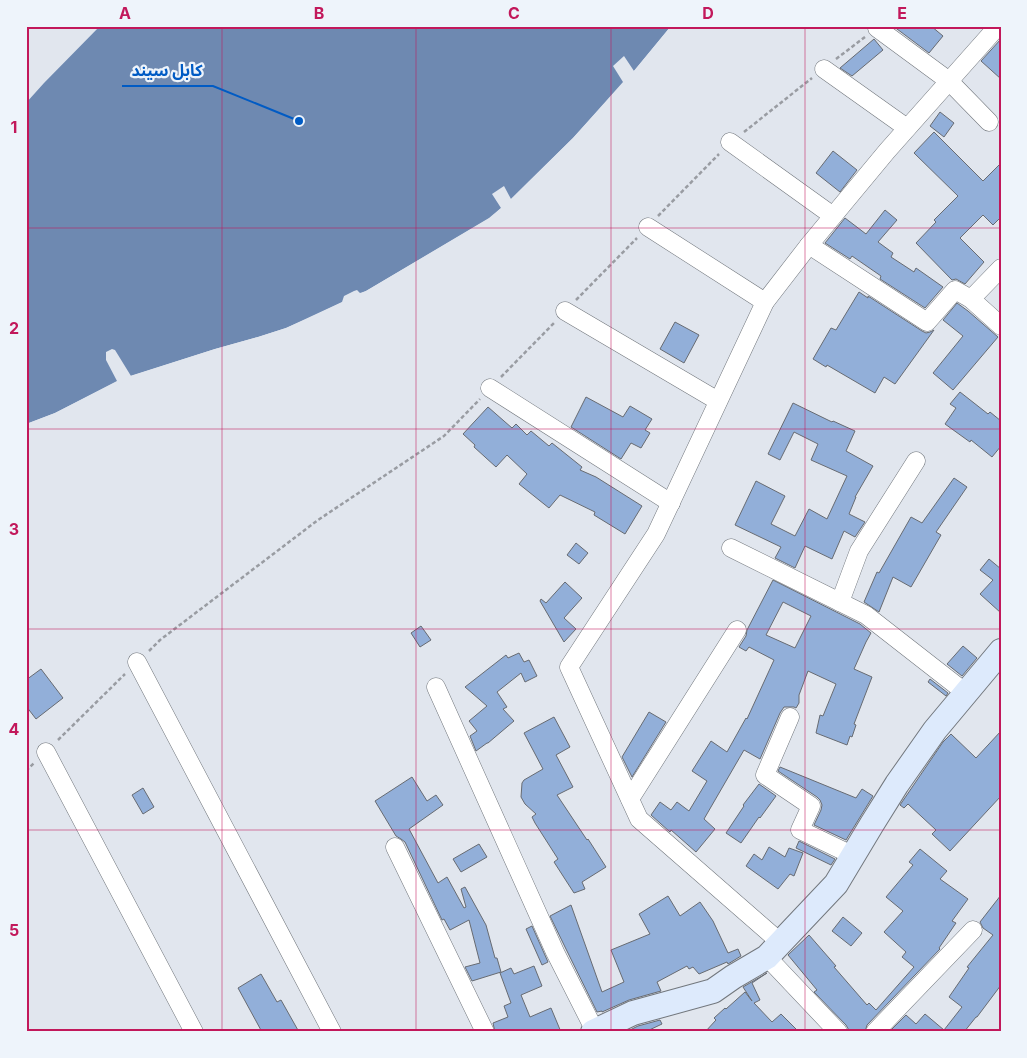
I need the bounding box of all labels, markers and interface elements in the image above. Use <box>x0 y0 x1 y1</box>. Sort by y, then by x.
text: A <box>119 3 131 23</box>
text: B <box>314 3 324 23</box>
text: C <box>508 3 520 23</box>
text: D <box>702 3 714 23</box>
text: E <box>897 3 907 23</box>
callout: کابل سيند <box>122 55 213 86</box>
text: کابل سيند <box>132 60 203 80</box>
text: 1 <box>11 117 17 137</box>
text: 2 <box>9 318 19 338</box>
text: 3 <box>9 519 19 539</box>
text: 4 <box>9 719 20 739</box>
text: 5 <box>9 920 19 940</box>

